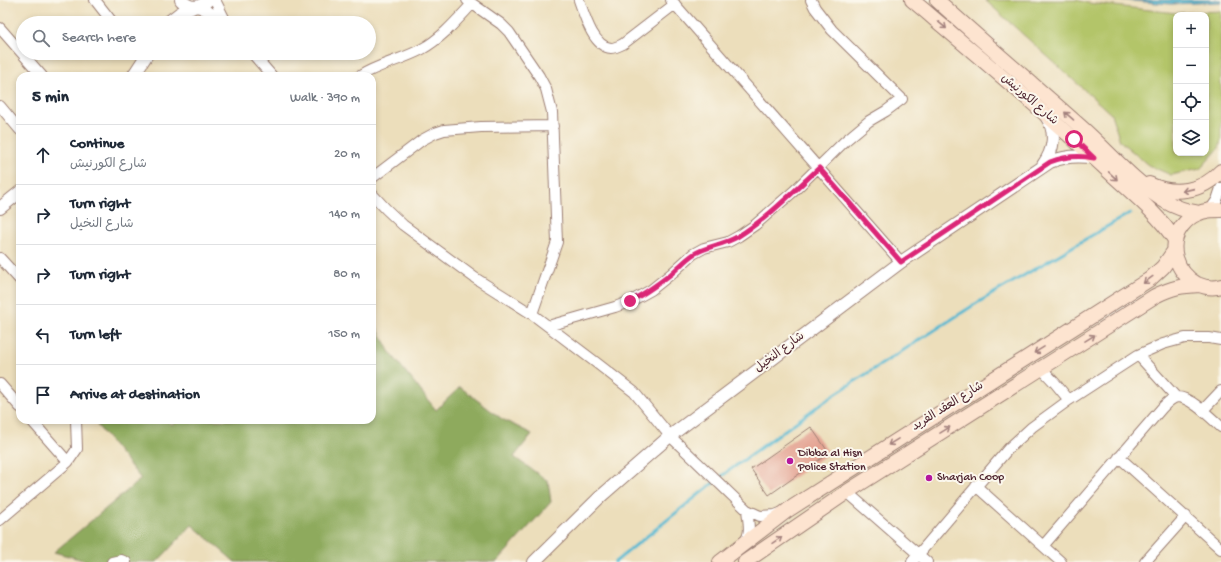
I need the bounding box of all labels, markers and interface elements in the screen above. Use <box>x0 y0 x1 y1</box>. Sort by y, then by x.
map controls <box>1173 12 1209 156</box>
button: + <box>1173 12 1209 48</box>
search box <box>16 16 376 60</box>
one-way arrow <box>937 21 947 30</box>
icon: search <box>30 27 52 49</box>
text: Search here <box>62 29 136 47</box>
button: − <box>1173 48 1209 84</box>
street label: شارع الكورنيش <box>998 71 1061 129</box>
button: locate <box>1173 84 1209 120</box>
text: 5 min <box>32 88 69 108</box>
text: Walk · 390 m <box>290 91 360 106</box>
one-way arrow <box>1064 112 1074 121</box>
button: layers <box>1173 120 1209 156</box>
route start <box>1065 130 1083 148</box>
text: Continue <box>70 135 124 153</box>
icon: ahead <box>32 144 54 166</box>
text: 20 m <box>334 147 360 162</box>
text: شارع الكورنيش <box>70 157 147 172</box>
one-way arrow <box>1108 171 1118 181</box>
one-way arrow <box>1182 186 1195 194</box>
text: Turn right <box>70 195 130 213</box>
icon: right <box>32 204 54 226</box>
text: 140 m <box>329 207 360 222</box>
text: شارع النخيل <box>70 217 134 232</box>
icon: right <box>32 264 54 286</box>
text: Turn right <box>70 266 130 284</box>
text: 80 m <box>333 267 360 282</box>
one-way arrow <box>1143 276 1154 284</box>
route end <box>621 292 639 310</box>
icon: left <box>32 324 54 346</box>
text: Turn left <box>70 326 121 344</box>
text: 150 m <box>328 327 360 342</box>
street label: شارع النخيل <box>752 329 808 376</box>
one-way arrow <box>1084 333 1095 342</box>
one-way arrow <box>1034 346 1045 354</box>
street label: شارع العقد الفريد <box>909 379 987 435</box>
icon: arrive <box>32 384 54 406</box>
text: Arrive at destination <box>70 386 200 404</box>
one-way arrow <box>939 426 950 435</box>
one-way arrow <box>888 438 899 446</box>
place label: Dibba al Hisn Police Station <box>797 447 866 475</box>
marker: Dibba al Hisn Police Station <box>785 456 795 466</box>
place label: Sharjah Coop <box>937 471 1004 485</box>
marker: Sharjah Coop <box>924 473 934 483</box>
one-way arrow <box>772 536 783 544</box>

